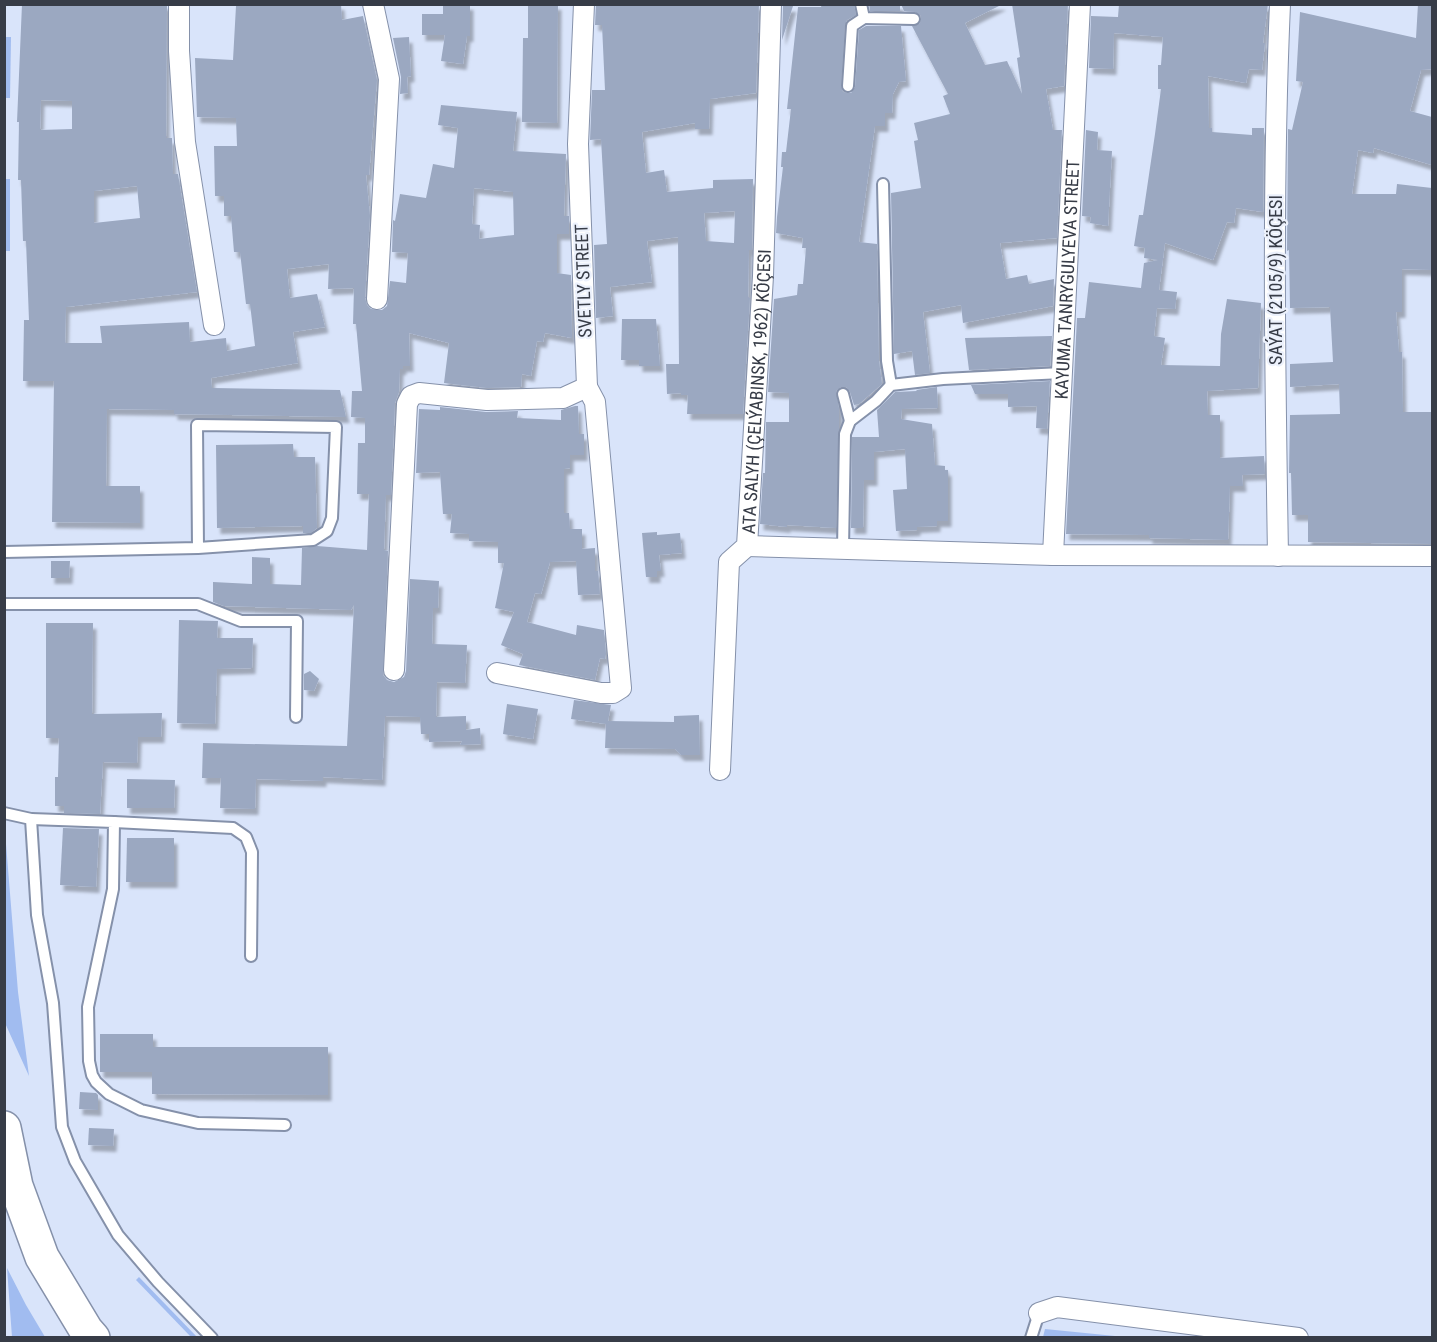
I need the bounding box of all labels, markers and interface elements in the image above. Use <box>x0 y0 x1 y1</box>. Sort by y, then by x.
street label: KAYUMA TANRYGULYEVA STREET <box>1050 159 1083 400</box>
street label: SAÝAT (2105/9) KÖÇESI <box>1265 195 1287 365</box>
street label: SVETLY STREET <box>571 224 595 338</box>
street label: ATA SALYH (ÇELÝABINSK, 1962) KÖÇESI <box>737 249 774 534</box>

